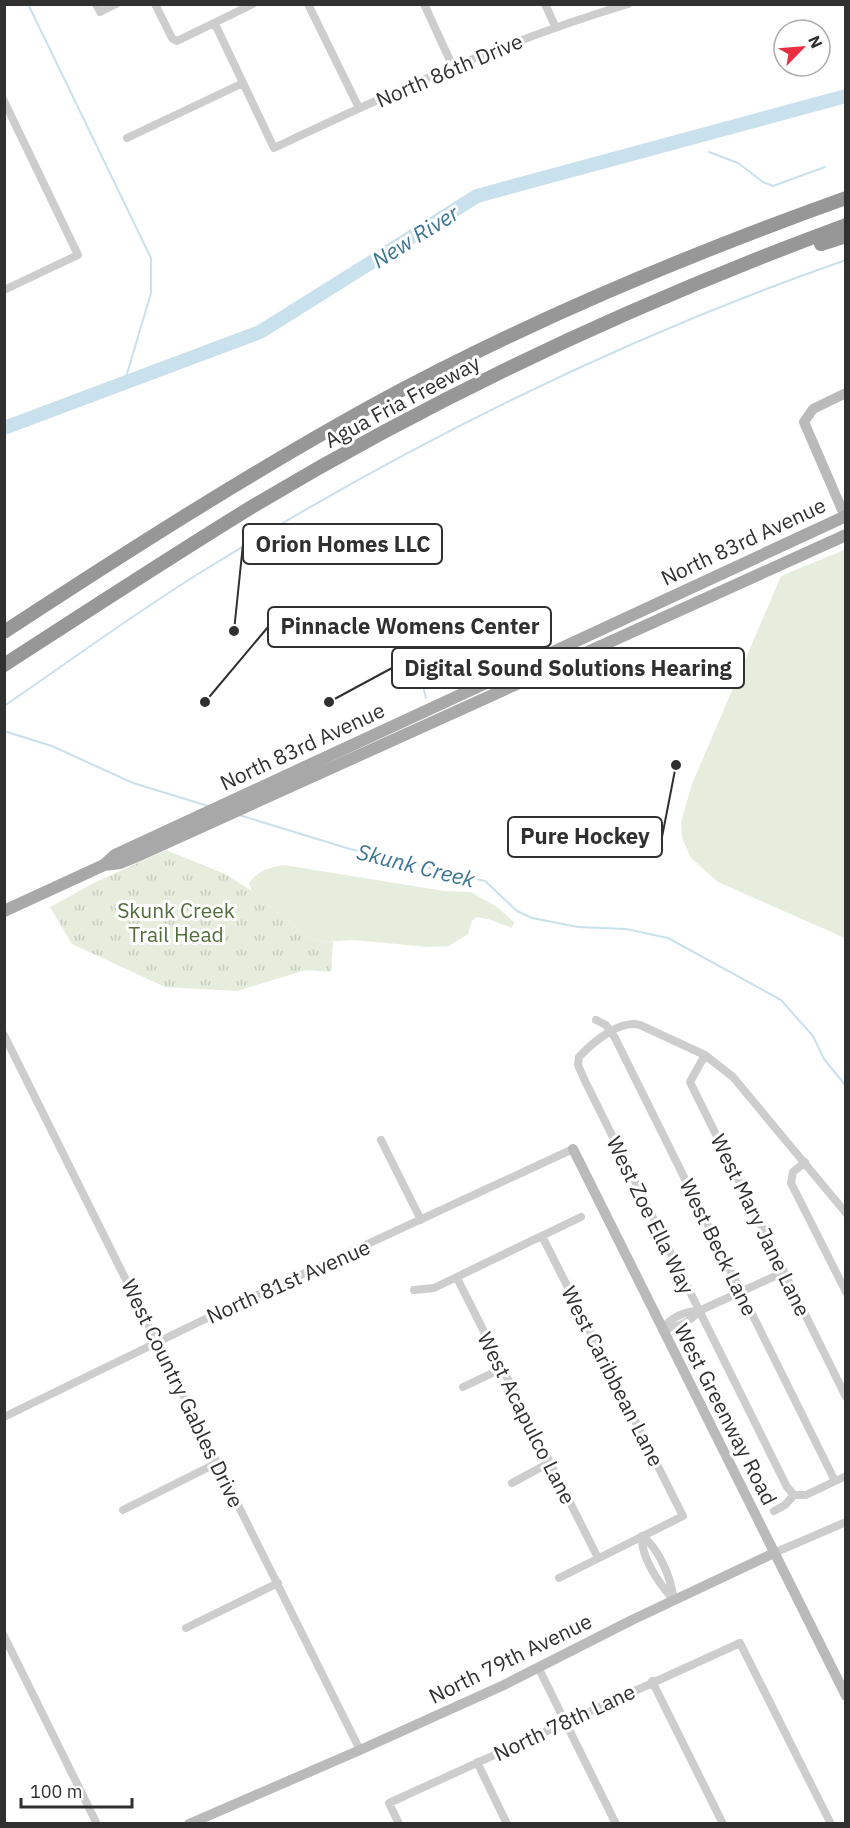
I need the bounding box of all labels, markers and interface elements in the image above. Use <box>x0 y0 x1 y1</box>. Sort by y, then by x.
north arrow <box>772 18 832 78</box>
street label: North 86th Drive <box>371 26 527 114</box>
text: N <box>804 32 827 51</box>
water label: New River <box>366 197 465 274</box>
street label: Agua Fria Freeway <box>319 348 485 454</box>
street label: North 83rd Avenue <box>656 491 830 591</box>
callout: Orion Homes LLC <box>243 524 442 564</box>
text: Orion Homes LLC <box>255 529 431 558</box>
callout: Pinnacle Womens Center <box>268 607 551 647</box>
text: Pinnacle Womens Center <box>280 611 540 640</box>
callout: Digital Sound Solutions Hearing <box>392 648 744 688</box>
text: Digital Sound Solutions Hearing <box>404 653 733 682</box>
street label: North 83rd Avenue <box>215 696 389 796</box>
callout: Pure Hockey <box>508 817 662 857</box>
text: Pure Hockey <box>520 821 650 850</box>
water label: Skunk Creek <box>354 836 479 894</box>
park label: Skunk Creek Trail Head <box>117 896 235 948</box>
street label: West Mary Jane Lane <box>705 1129 817 1321</box>
street label: West Zoe Ella Way <box>601 1131 702 1299</box>
street label: West Beck Lane <box>674 1174 764 1320</box>
street label: North 81st Avenue <box>202 1232 374 1330</box>
street label: West Country Gables Drive <box>115 1274 251 1512</box>
street label: West Caribbean Lane <box>555 1281 671 1471</box>
street label: West Greenway Road <box>668 1318 784 1510</box>
street label: West Acapulco Lane <box>471 1327 583 1509</box>
street label: North 79th Avenue <box>424 1606 596 1710</box>
street label: North 78th Lane <box>489 1677 639 1767</box>
scale bar <box>21 1771 132 1809</box>
text: 100 m <box>30 1780 82 1803</box>

